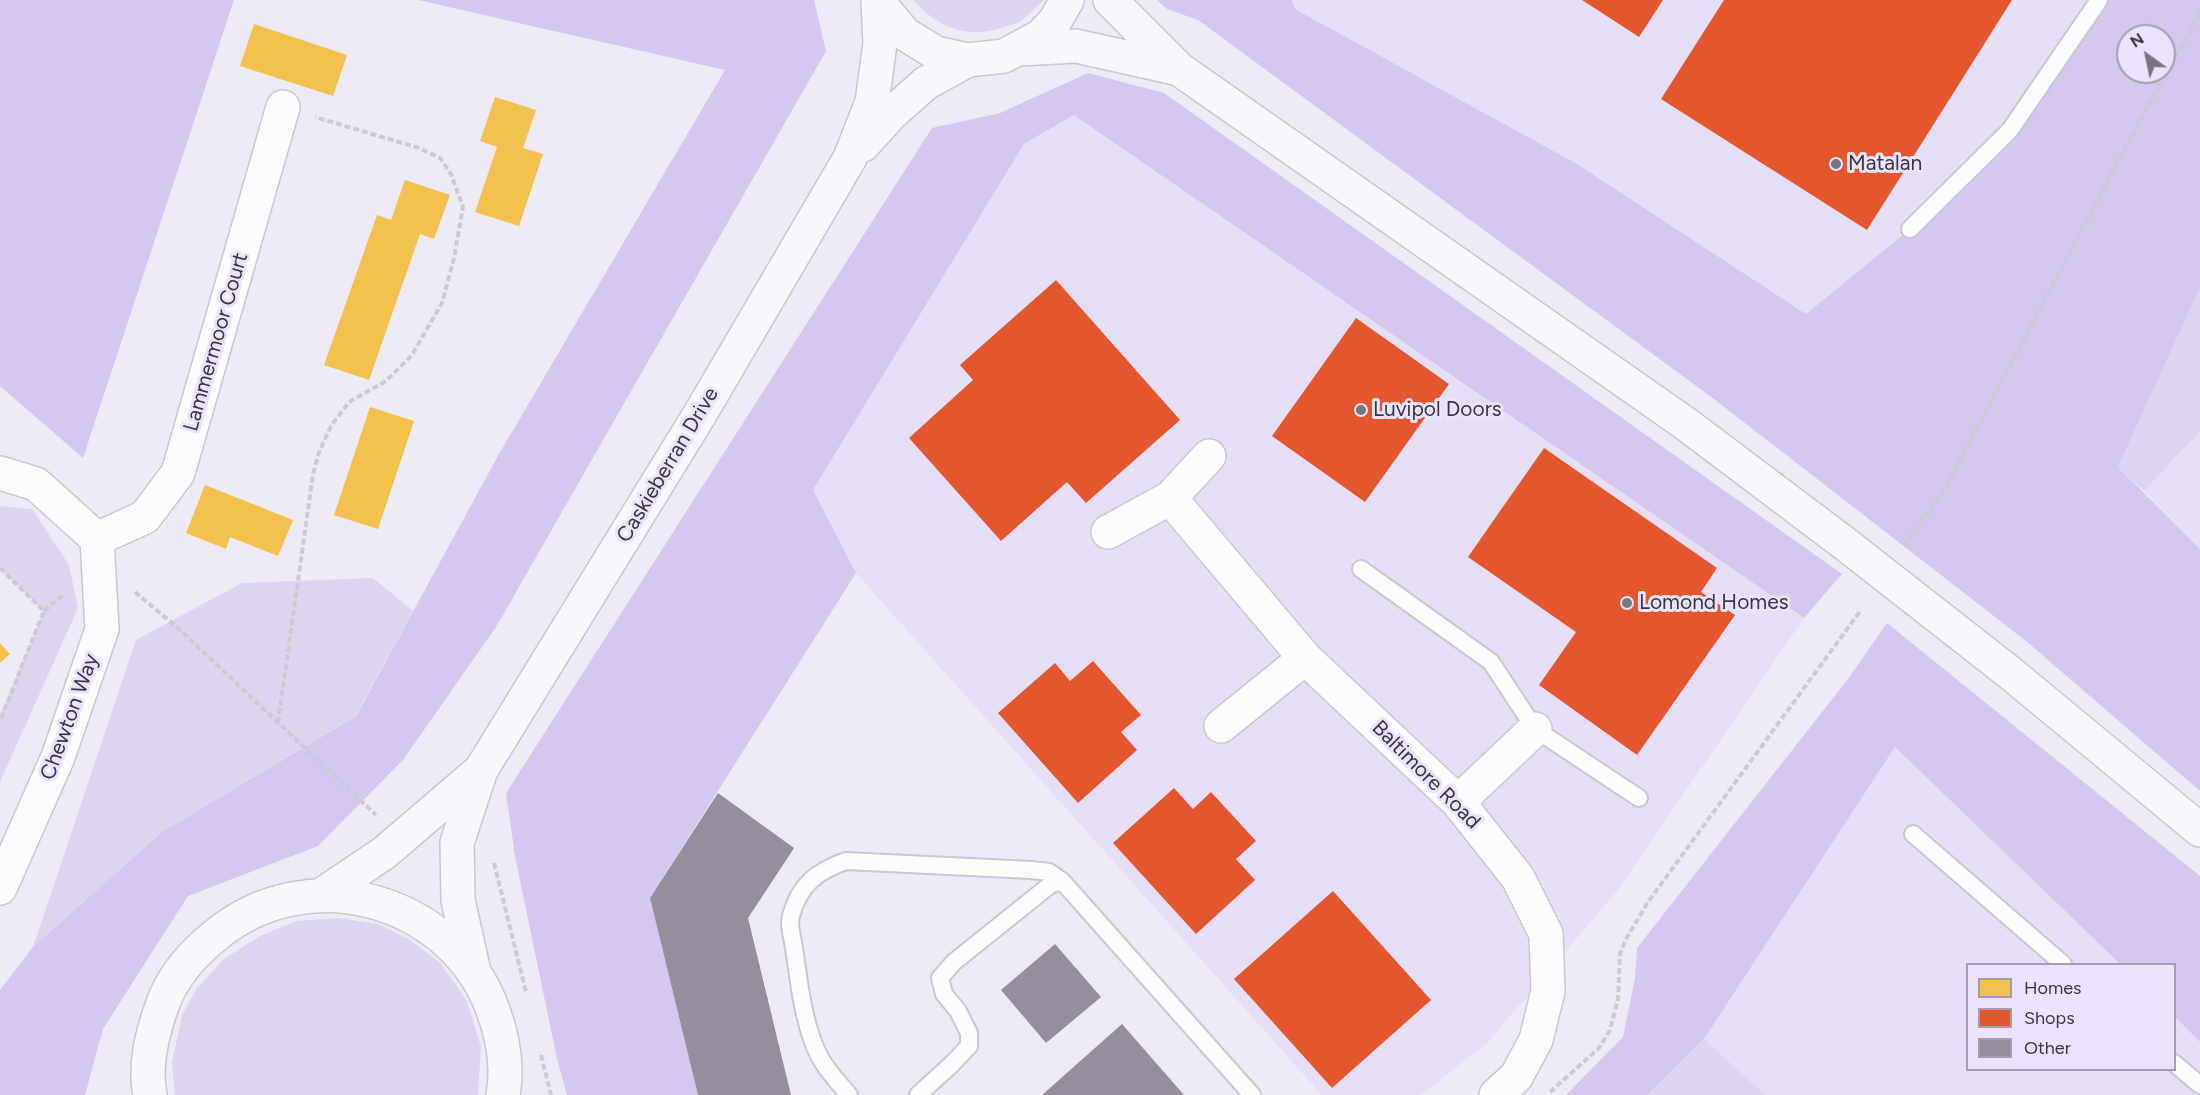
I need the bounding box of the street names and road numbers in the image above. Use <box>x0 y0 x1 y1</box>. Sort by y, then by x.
street label: Lammermoor Court <box>178 250 254 434</box>
street label: Caskieberran Drive <box>612 383 724 547</box>
street label: Chewton Way <box>36 650 104 784</box>
street label: Baltimore Road <box>1366 715 1486 835</box>

